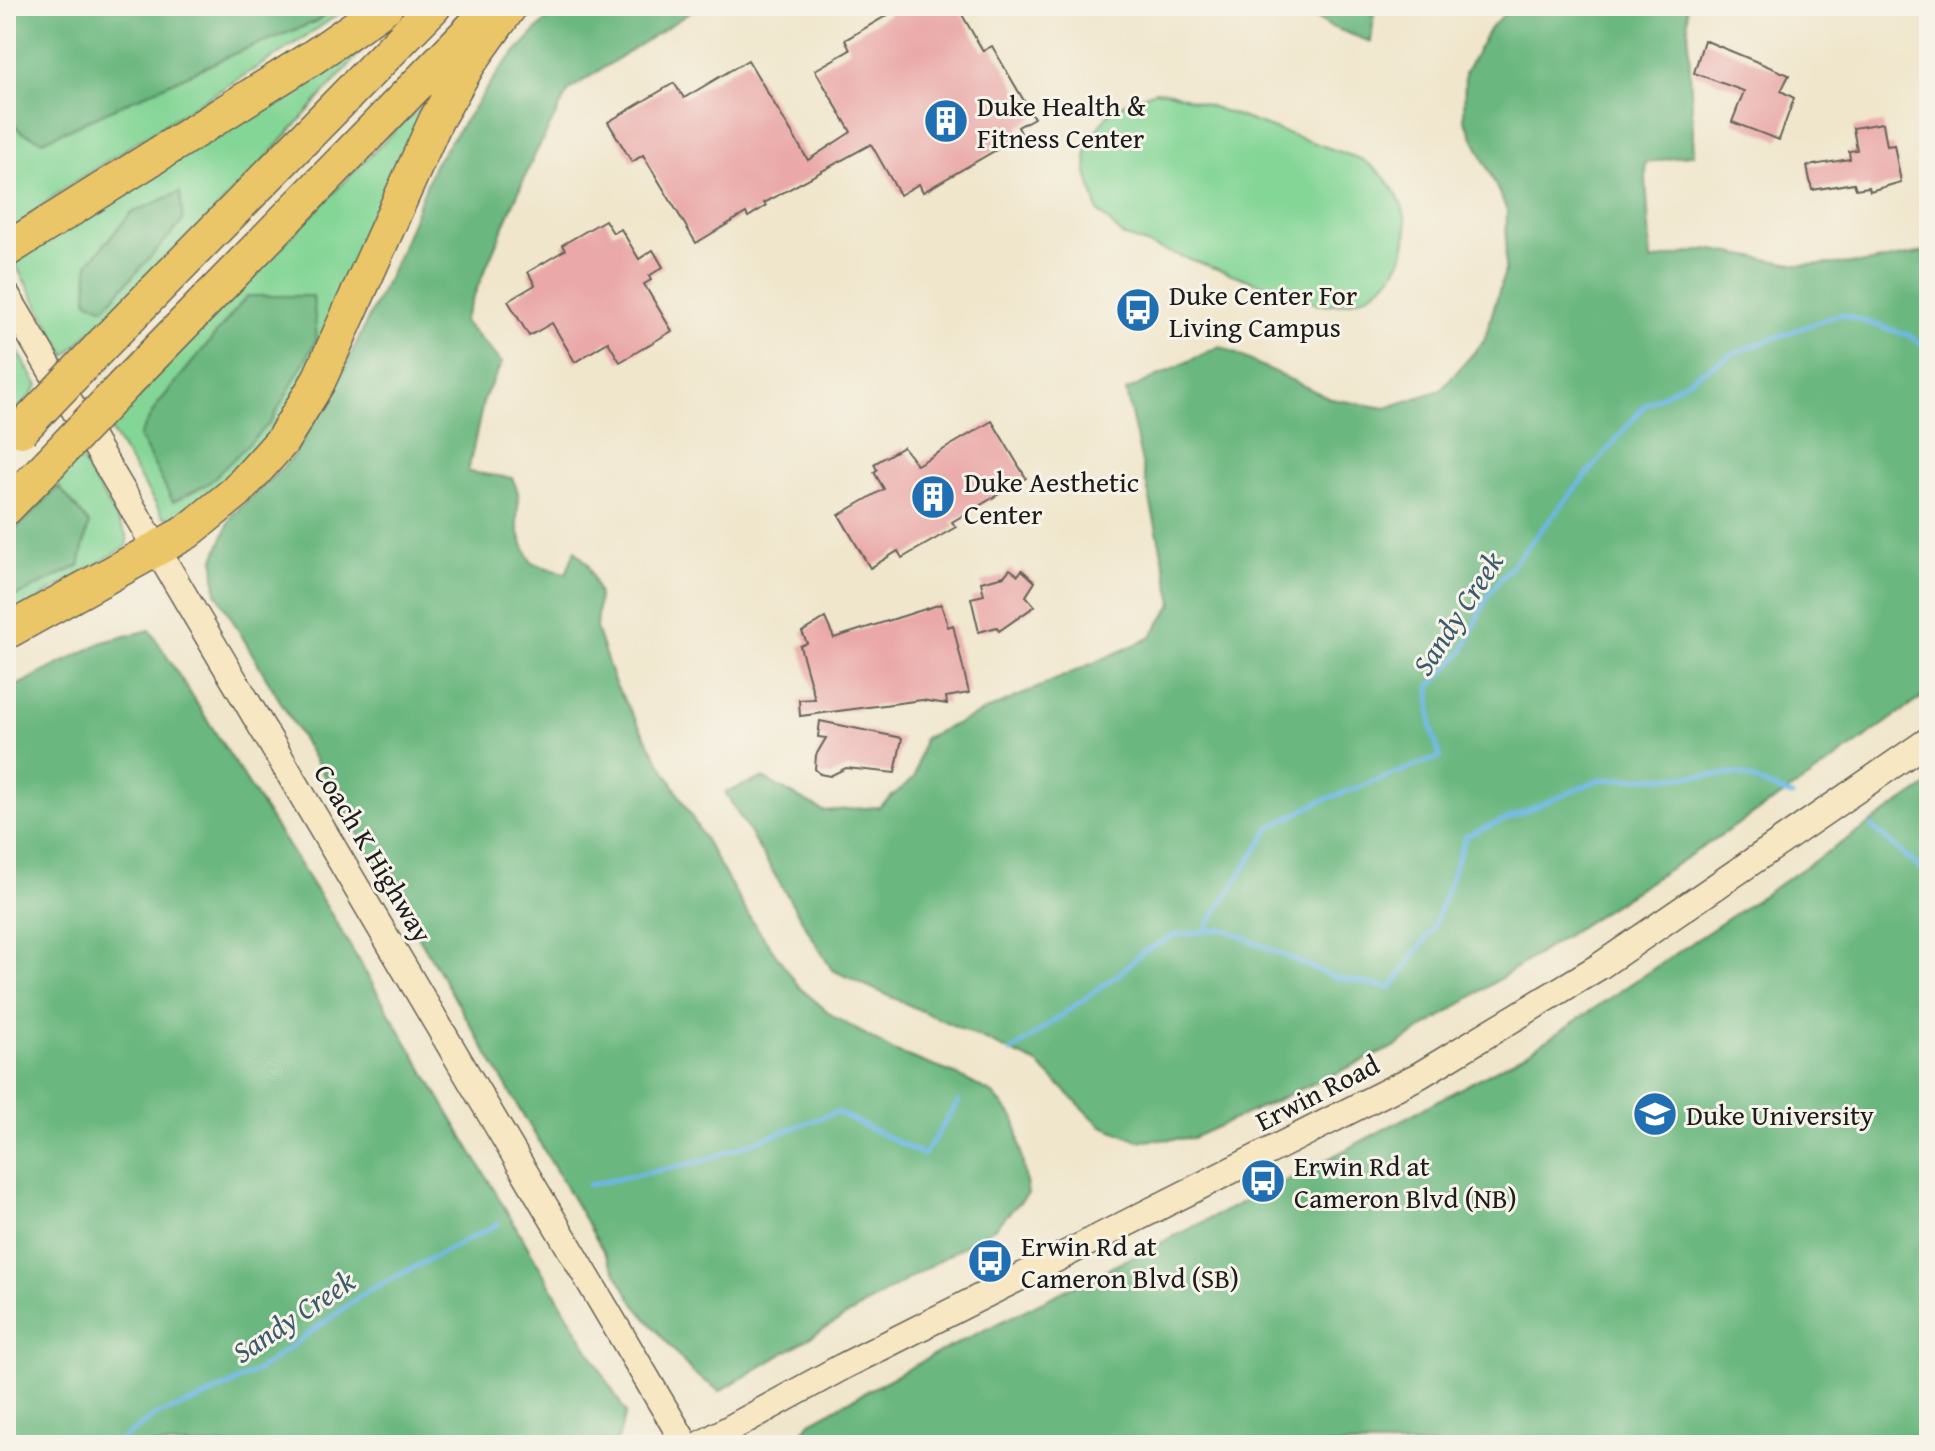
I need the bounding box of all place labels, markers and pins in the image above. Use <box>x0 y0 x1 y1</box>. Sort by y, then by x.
place label: Duke Health & Fitness Center <box>977 85 1146 158</box>
building icon: Duke Health & Fitness Center <box>922 97 970 145</box>
place label: Duke Center For Living Campus <box>1169 274 1358 347</box>
bus stop icon: Duke Center For Living Campus <box>1114 286 1162 334</box>
place label: Duke Aesthetic Center <box>964 461 1139 534</box>
building icon: Duke Aesthetic Center <box>909 473 957 521</box>
school or university icon: Duke University <box>1631 1090 1679 1138</box>
place label: Duke University <box>1686 1094 1874 1135</box>
place label: Erwin Rd at Cameron Blvd (NB) <box>1294 1145 1517 1218</box>
bus stop icon: Erwin Rd at Cameron Blvd (NB) <box>1239 1157 1287 1205</box>
place label: Erwin Rd at Cameron Blvd (SB) <box>1021 1225 1239 1298</box>
bus stop icon: Erwin Rd at Cameron Blvd (SB) <box>966 1237 1014 1285</box>

